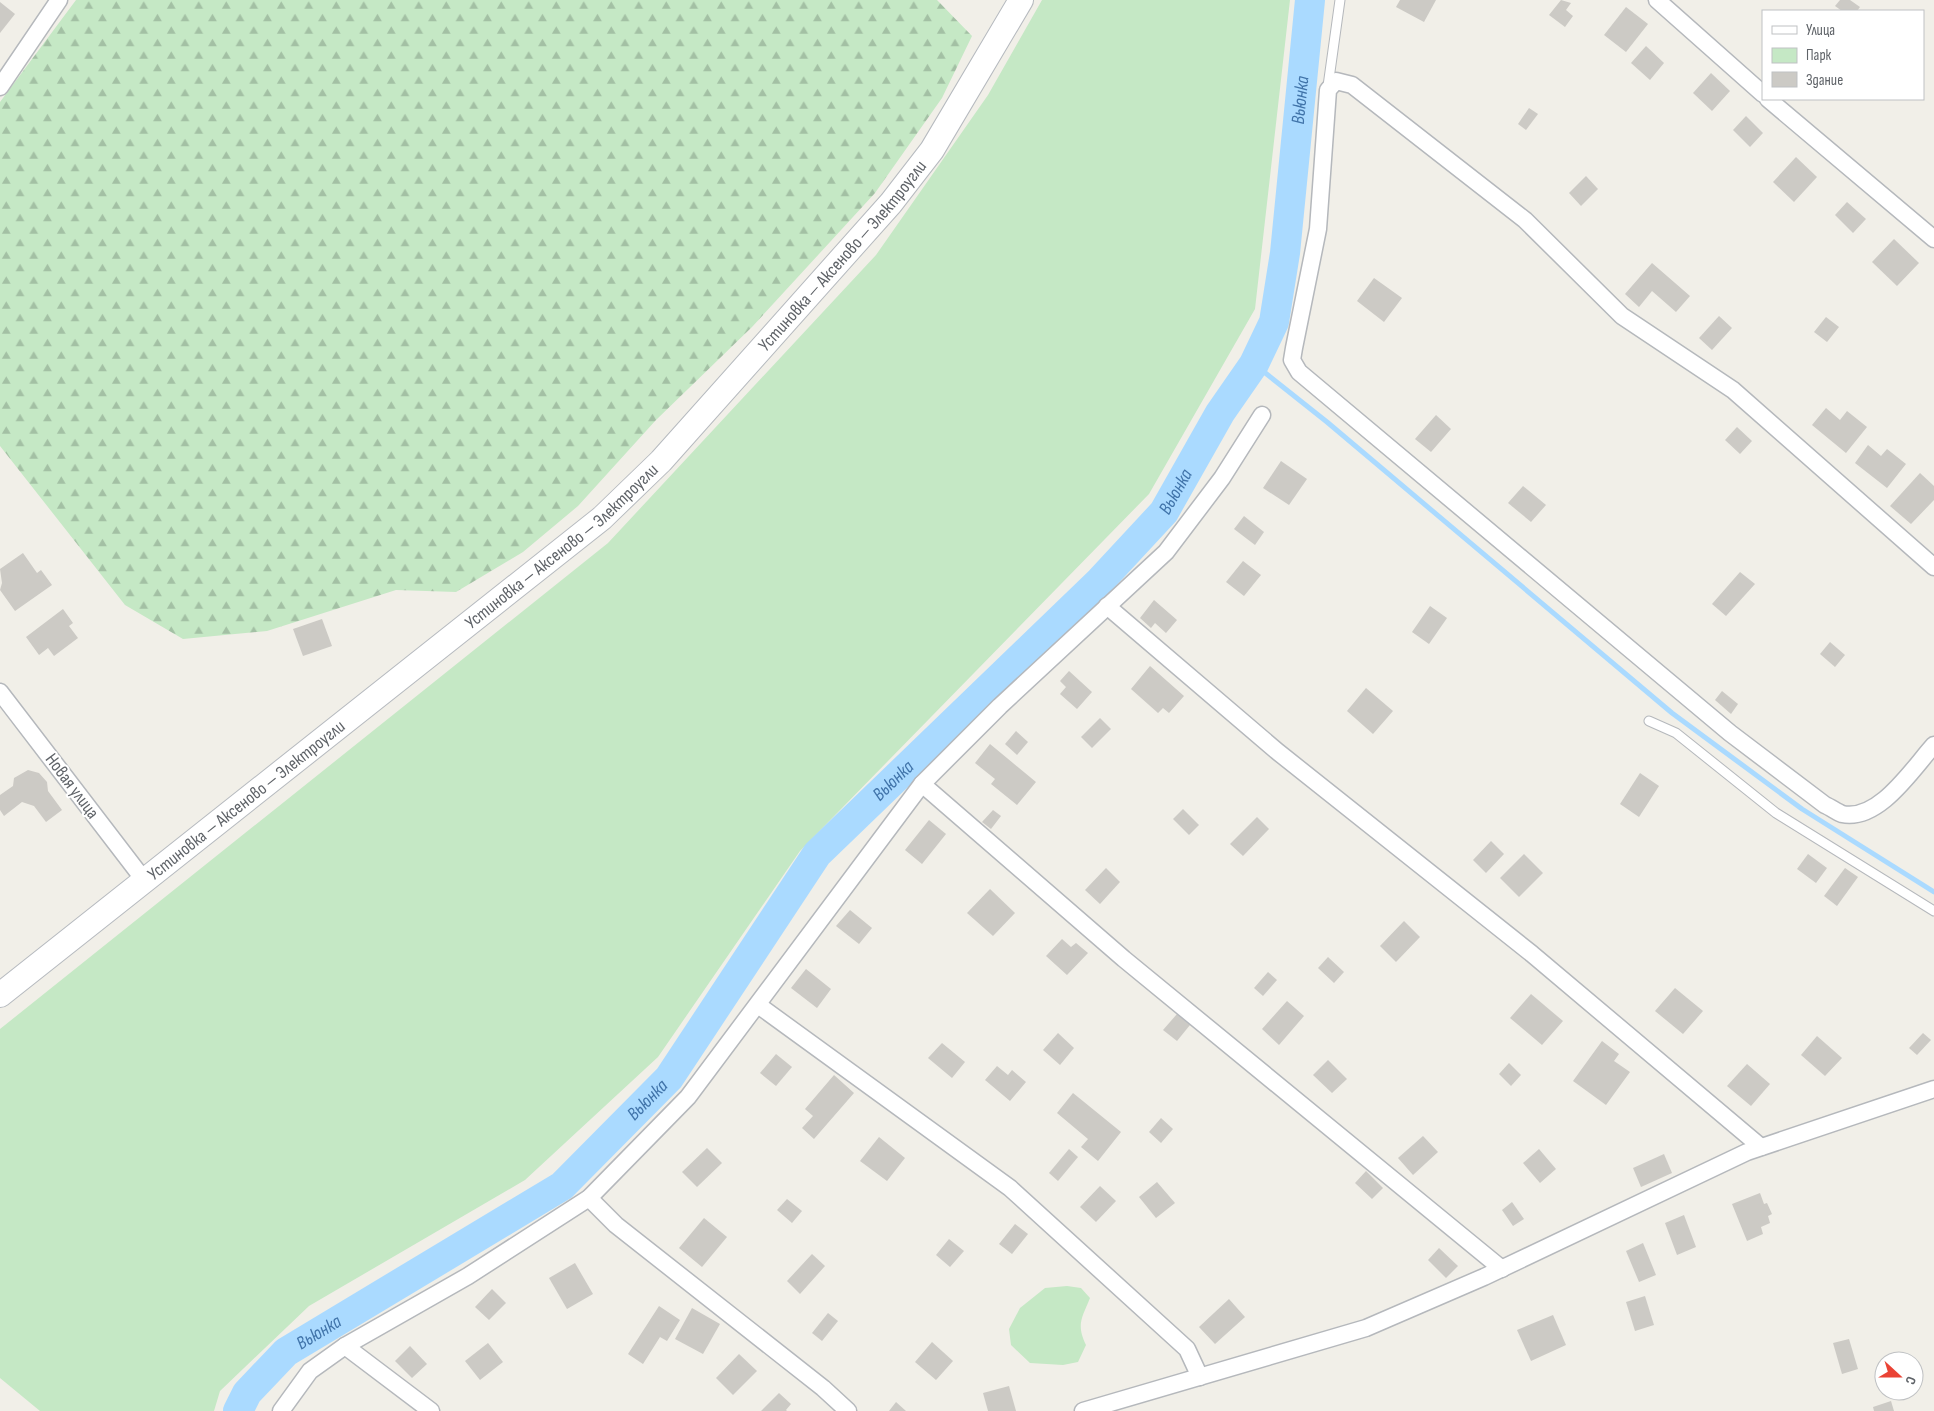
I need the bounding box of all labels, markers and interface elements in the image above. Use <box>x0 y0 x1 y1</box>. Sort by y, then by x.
legend <box>1762 10 1924 100</box>
text: Улица <box>1806 21 1835 40</box>
text: Парк <box>1806 46 1832 65</box>
text: Здание <box>1806 71 1843 90</box>
water label: Вьюнка <box>1286 75 1314 125</box>
street label: Устиновка — Аксеново — Электроугли <box>754 156 931 355</box>
street label: Устиновка — Аксеново — Электроугли <box>461 459 662 633</box>
water label: Вьюнка <box>1154 465 1198 518</box>
street label: Устиновка — Аксеново — Электроугли <box>143 715 349 885</box>
street label: Новая улица <box>41 749 103 823</box>
water label: Вьюнка <box>868 755 919 806</box>
water label: Вьюнка <box>622 1074 673 1125</box>
water label: Вьюнка <box>292 1310 346 1355</box>
north arrow <box>1874 1351 1924 1401</box>
text: С <box>1901 1374 1920 1387</box>

